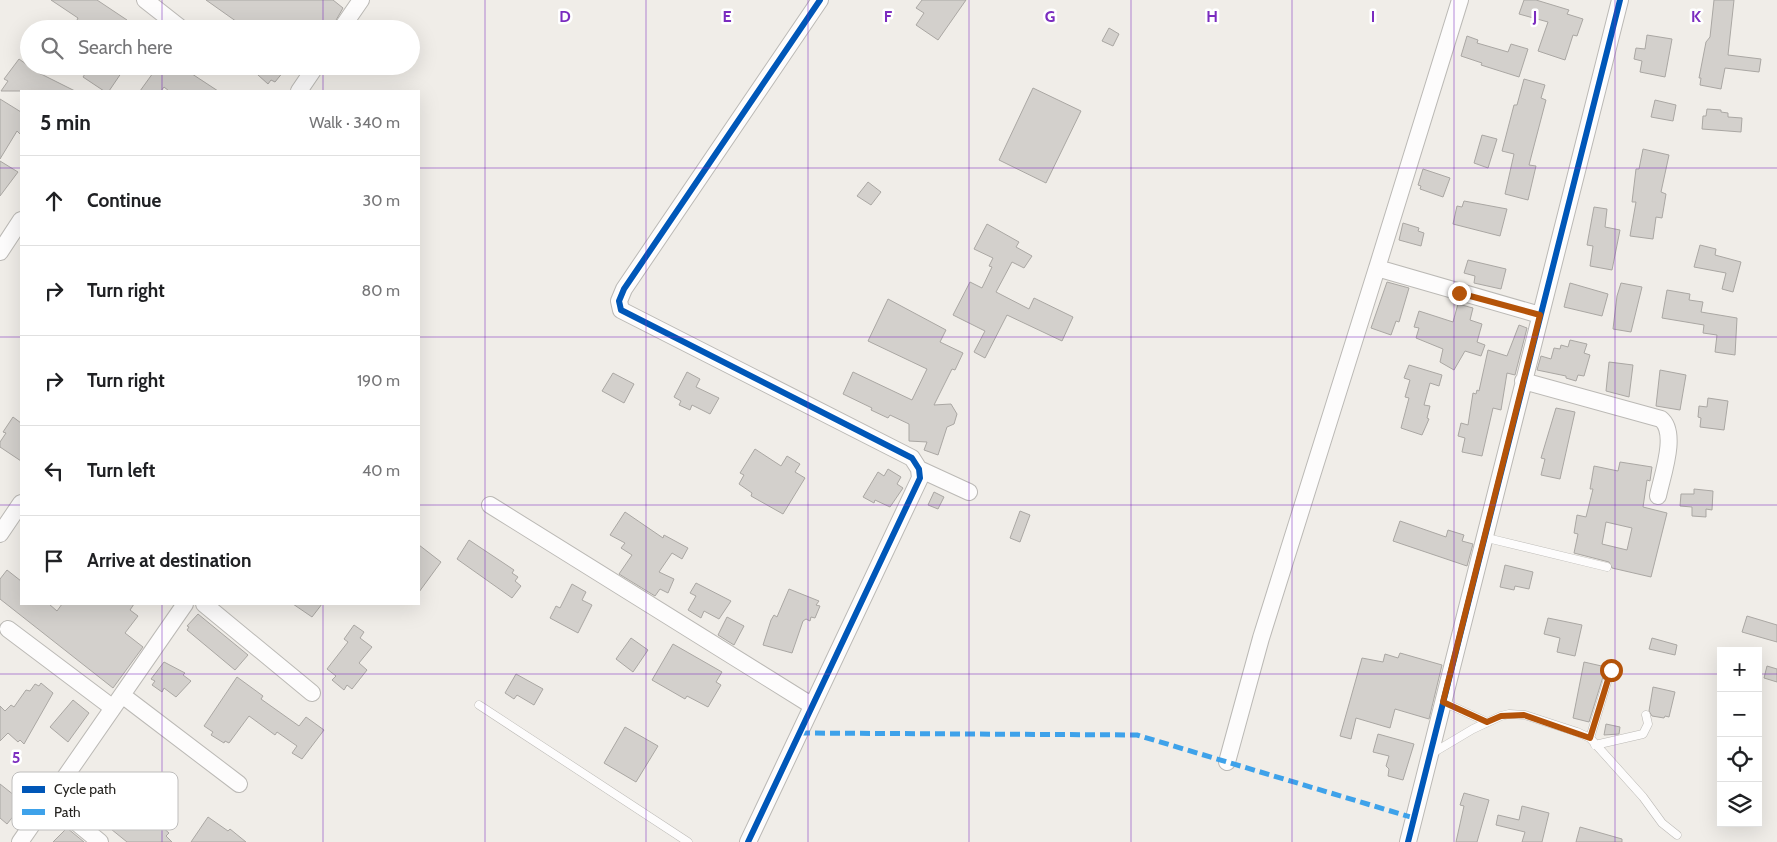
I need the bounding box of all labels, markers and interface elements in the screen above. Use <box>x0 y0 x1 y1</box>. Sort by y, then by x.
text: D <box>559 7 571 26</box>
text: E <box>722 7 732 26</box>
text: F <box>884 7 893 26</box>
text: G <box>1045 7 1055 26</box>
text: H <box>1206 7 1218 26</box>
text: I <box>1371 7 1375 26</box>
text: J <box>1532 7 1537 26</box>
text: K <box>1691 7 1701 26</box>
search box <box>20 20 420 75</box>
icon: search <box>38 34 66 62</box>
text: Search here <box>78 36 172 59</box>
text: 5 min <box>40 110 91 135</box>
text: Walk · 340 m <box>309 113 400 132</box>
icon: ahead <box>40 187 68 215</box>
text: Continue <box>87 189 161 212</box>
text: 30 m <box>363 191 400 210</box>
icon: right <box>40 277 68 305</box>
text: Turn right <box>87 279 165 302</box>
text: 80 m <box>362 281 400 300</box>
route end <box>1448 282 1471 305</box>
icon: right <box>40 367 68 395</box>
text: Turn right <box>87 369 165 392</box>
text: 190 m <box>357 371 400 390</box>
icon: left <box>40 457 68 485</box>
text: Turn left <box>87 459 155 482</box>
text: 40 m <box>362 461 400 480</box>
icon: arrive <box>40 547 68 575</box>
text: Arrive at destination <box>87 549 251 572</box>
map controls <box>1717 647 1762 827</box>
button: + <box>1717 647 1762 692</box>
route start <box>1600 659 1623 682</box>
button: − <box>1717 692 1762 737</box>
button: locate <box>1717 737 1762 782</box>
text: 5 <box>12 748 20 767</box>
legend <box>12 772 178 830</box>
text: Cycle path <box>54 780 116 798</box>
button: layers <box>1717 782 1762 827</box>
text: Path <box>54 803 81 821</box>

